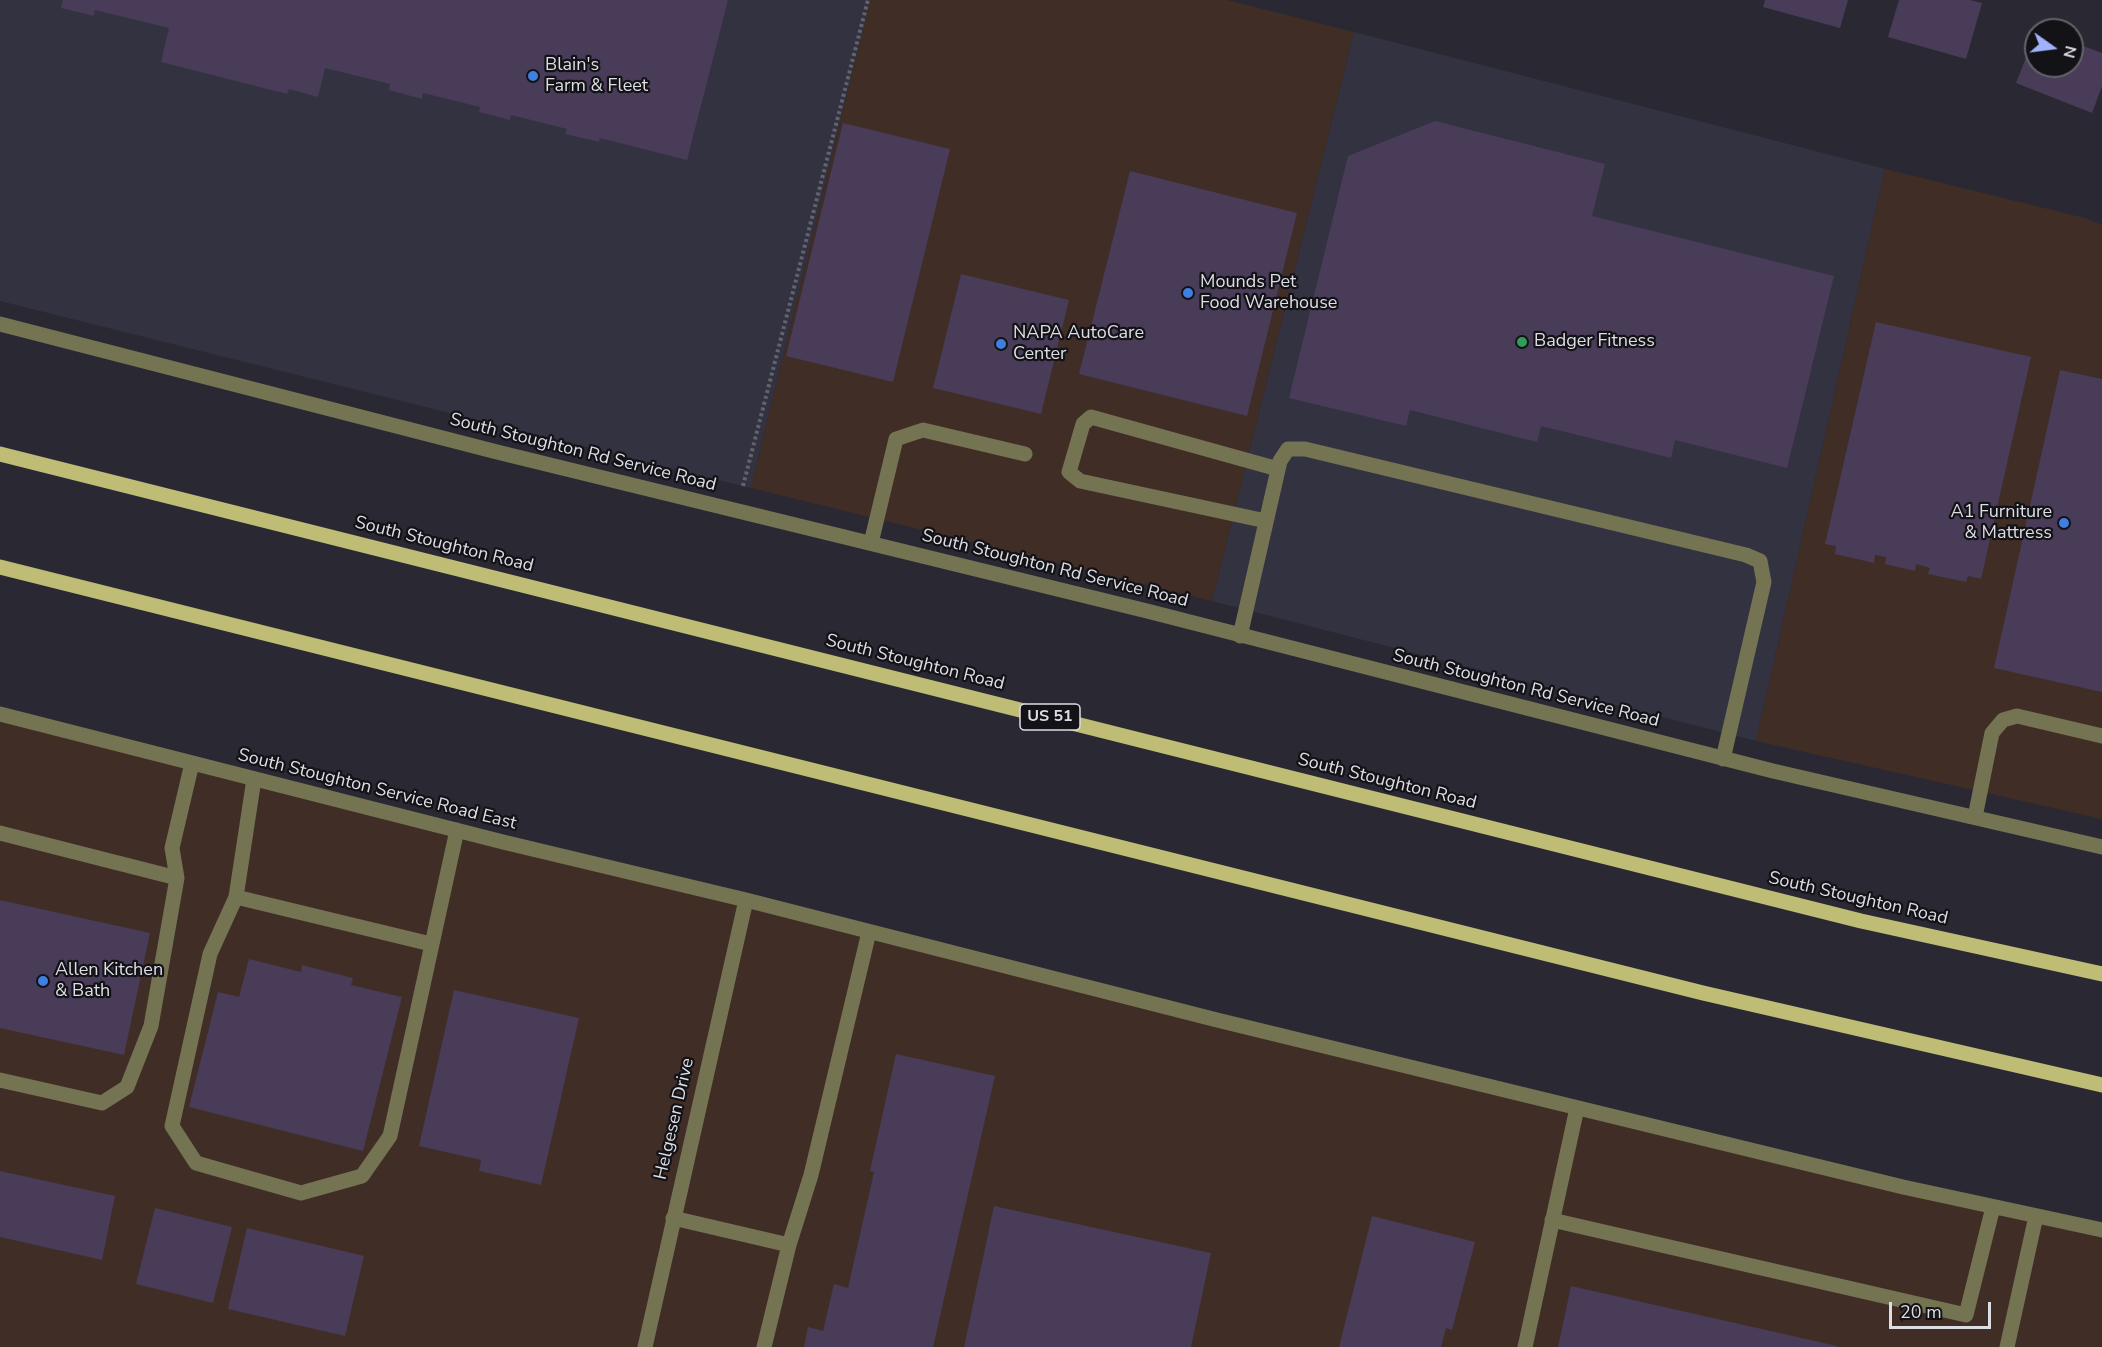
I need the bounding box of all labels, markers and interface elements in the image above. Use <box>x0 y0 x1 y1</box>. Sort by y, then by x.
north arrow <box>2024 18 2084 78</box>
text: N <box>2057 43 2082 60</box>
place label: Blain's Farm & Fleet <box>545 55 648 98</box>
marker: Blain's Farm & Fleet <box>526 69 540 83</box>
place label: Mounds Pet Food Warehouse <box>1200 272 1337 314</box>
marker: Mounds Pet Food Warehouse <box>1181 286 1195 300</box>
place label: NAPA AutoCare Center <box>1013 323 1144 366</box>
place label: Badger Fitness <box>1534 331 1655 353</box>
marker: Badger Fitness <box>1515 335 1529 349</box>
marker: NAPA AutoCare Center <box>994 337 1008 351</box>
street label: South Stoughton Rd Service Road <box>448 409 718 497</box>
place label: A1 Furniture & Mattress <box>1951 502 2052 544</box>
street label: South Stoughton Road <box>352 512 536 578</box>
marker: A1 Furniture & Mattress <box>2057 516 2071 530</box>
street label: South Stoughton Rd Service Road <box>920 525 1190 613</box>
street label: South Stoughton Road <box>823 630 1007 696</box>
street label: South Stoughton Rd Service Road <box>1391 645 1661 733</box>
road number: US 51 <box>1020 704 1080 730</box>
street label: South Stoughton Service Road East <box>236 745 518 835</box>
street label: South Stoughton Road <box>1295 749 1479 815</box>
street label: South Stoughton Road <box>1766 868 1950 930</box>
place label: Allen Kitchen & Bath <box>55 960 163 1002</box>
marker: Allen Kitchen & Bath <box>36 974 50 988</box>
street label: Helgesen Drive <box>650 1056 700 1182</box>
scale bar <box>1892 1290 1994 1328</box>
text: 20 m <box>1900 1300 1942 1324</box>

